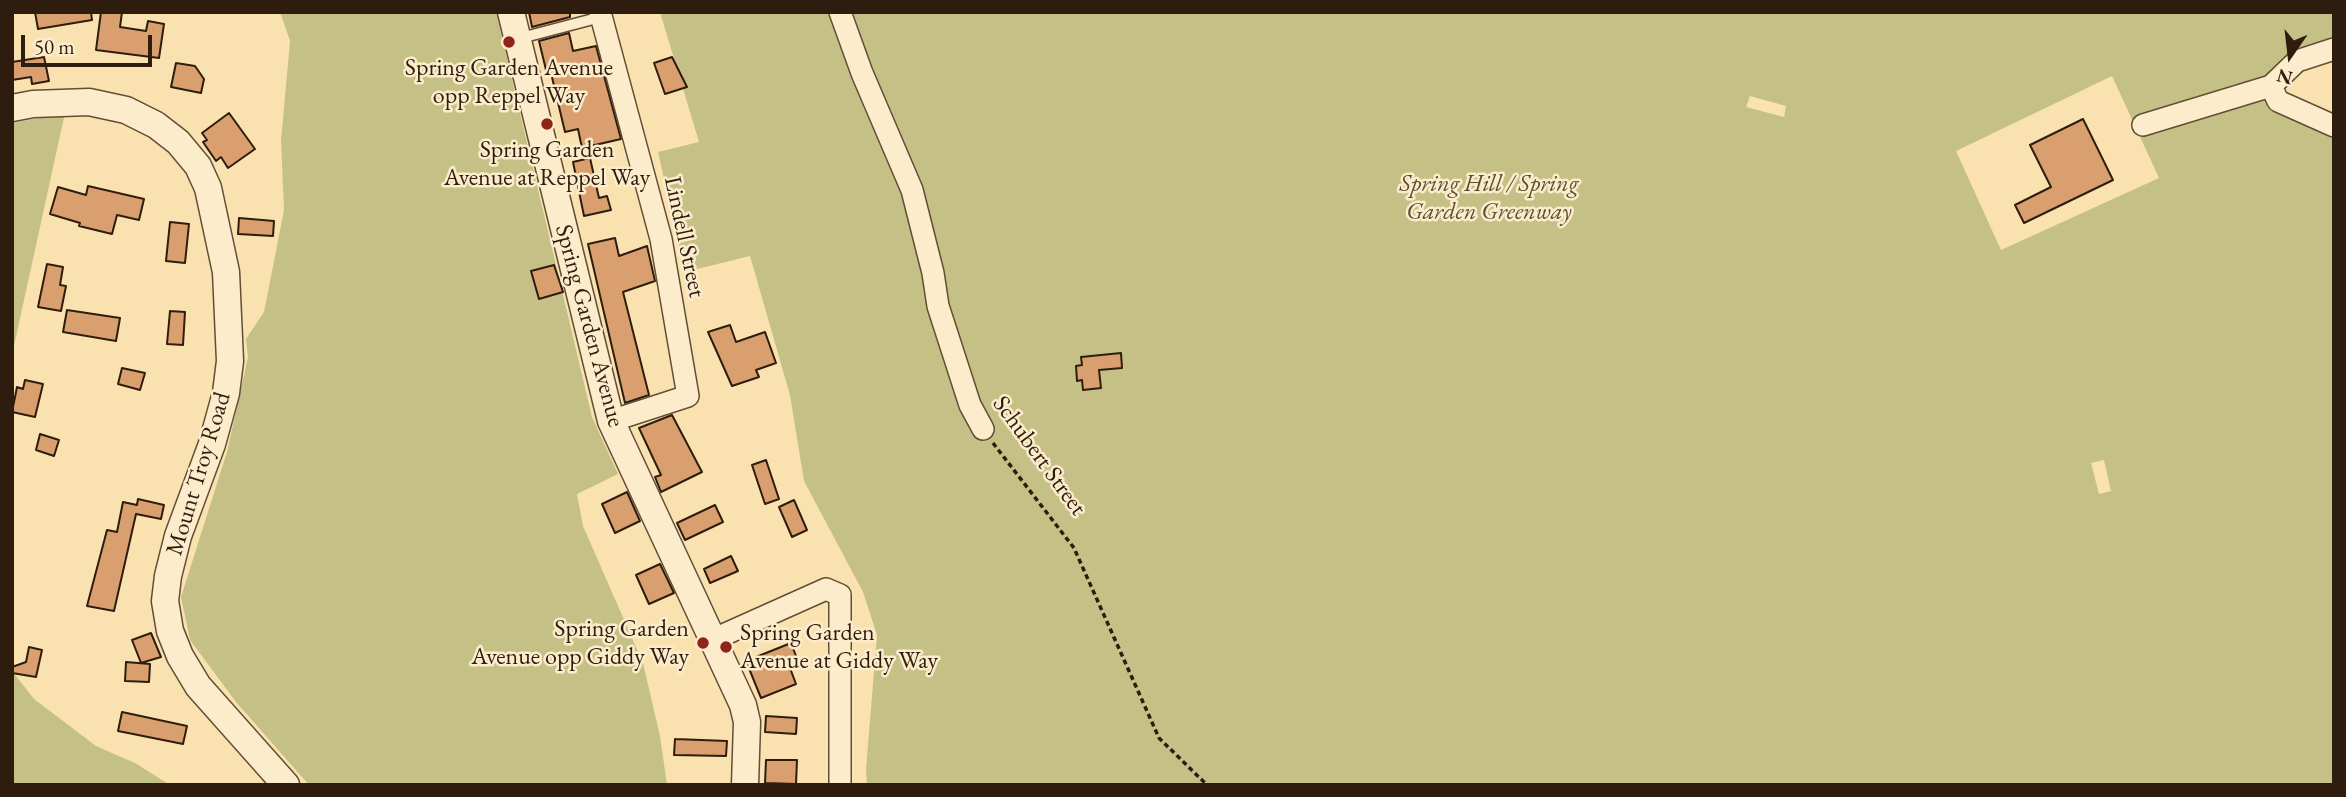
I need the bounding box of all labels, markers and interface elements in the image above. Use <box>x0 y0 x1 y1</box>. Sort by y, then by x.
scale bar <box>24 21 156 65</box>
north arrow <box>2255 21 2325 91</box>
text: 50 m <box>34 33 75 60</box>
marker: Spring Garden Avenue opp Reppel Way <box>501 34 517 50</box>
place label: Spring Garden Avenue opp Reppel Way <box>405 54 613 110</box>
text: N <box>2274 63 2295 91</box>
marker: Spring Garden Avenue at Reppel Way <box>539 116 555 132</box>
place label: Spring Garden Avenue at Reppel Way <box>444 136 650 192</box>
park label: Spring Hill / Spring Garden Greenway <box>1399 170 1579 226</box>
street label: Lindell Street <box>657 174 711 300</box>
street label: Spring Garden Avenue <box>548 222 630 430</box>
street label: Mount Troy Road <box>160 389 238 559</box>
street label: Schubert Street <box>986 391 1092 521</box>
place label: Spring Garden Avenue opp Giddy Way <box>471 615 689 671</box>
place label: Spring Garden Avenue at Giddy Way <box>740 619 938 675</box>
marker: Spring Garden Avenue opp Giddy Way <box>695 635 711 651</box>
marker: Spring Garden Avenue at Giddy Way <box>718 639 734 655</box>

